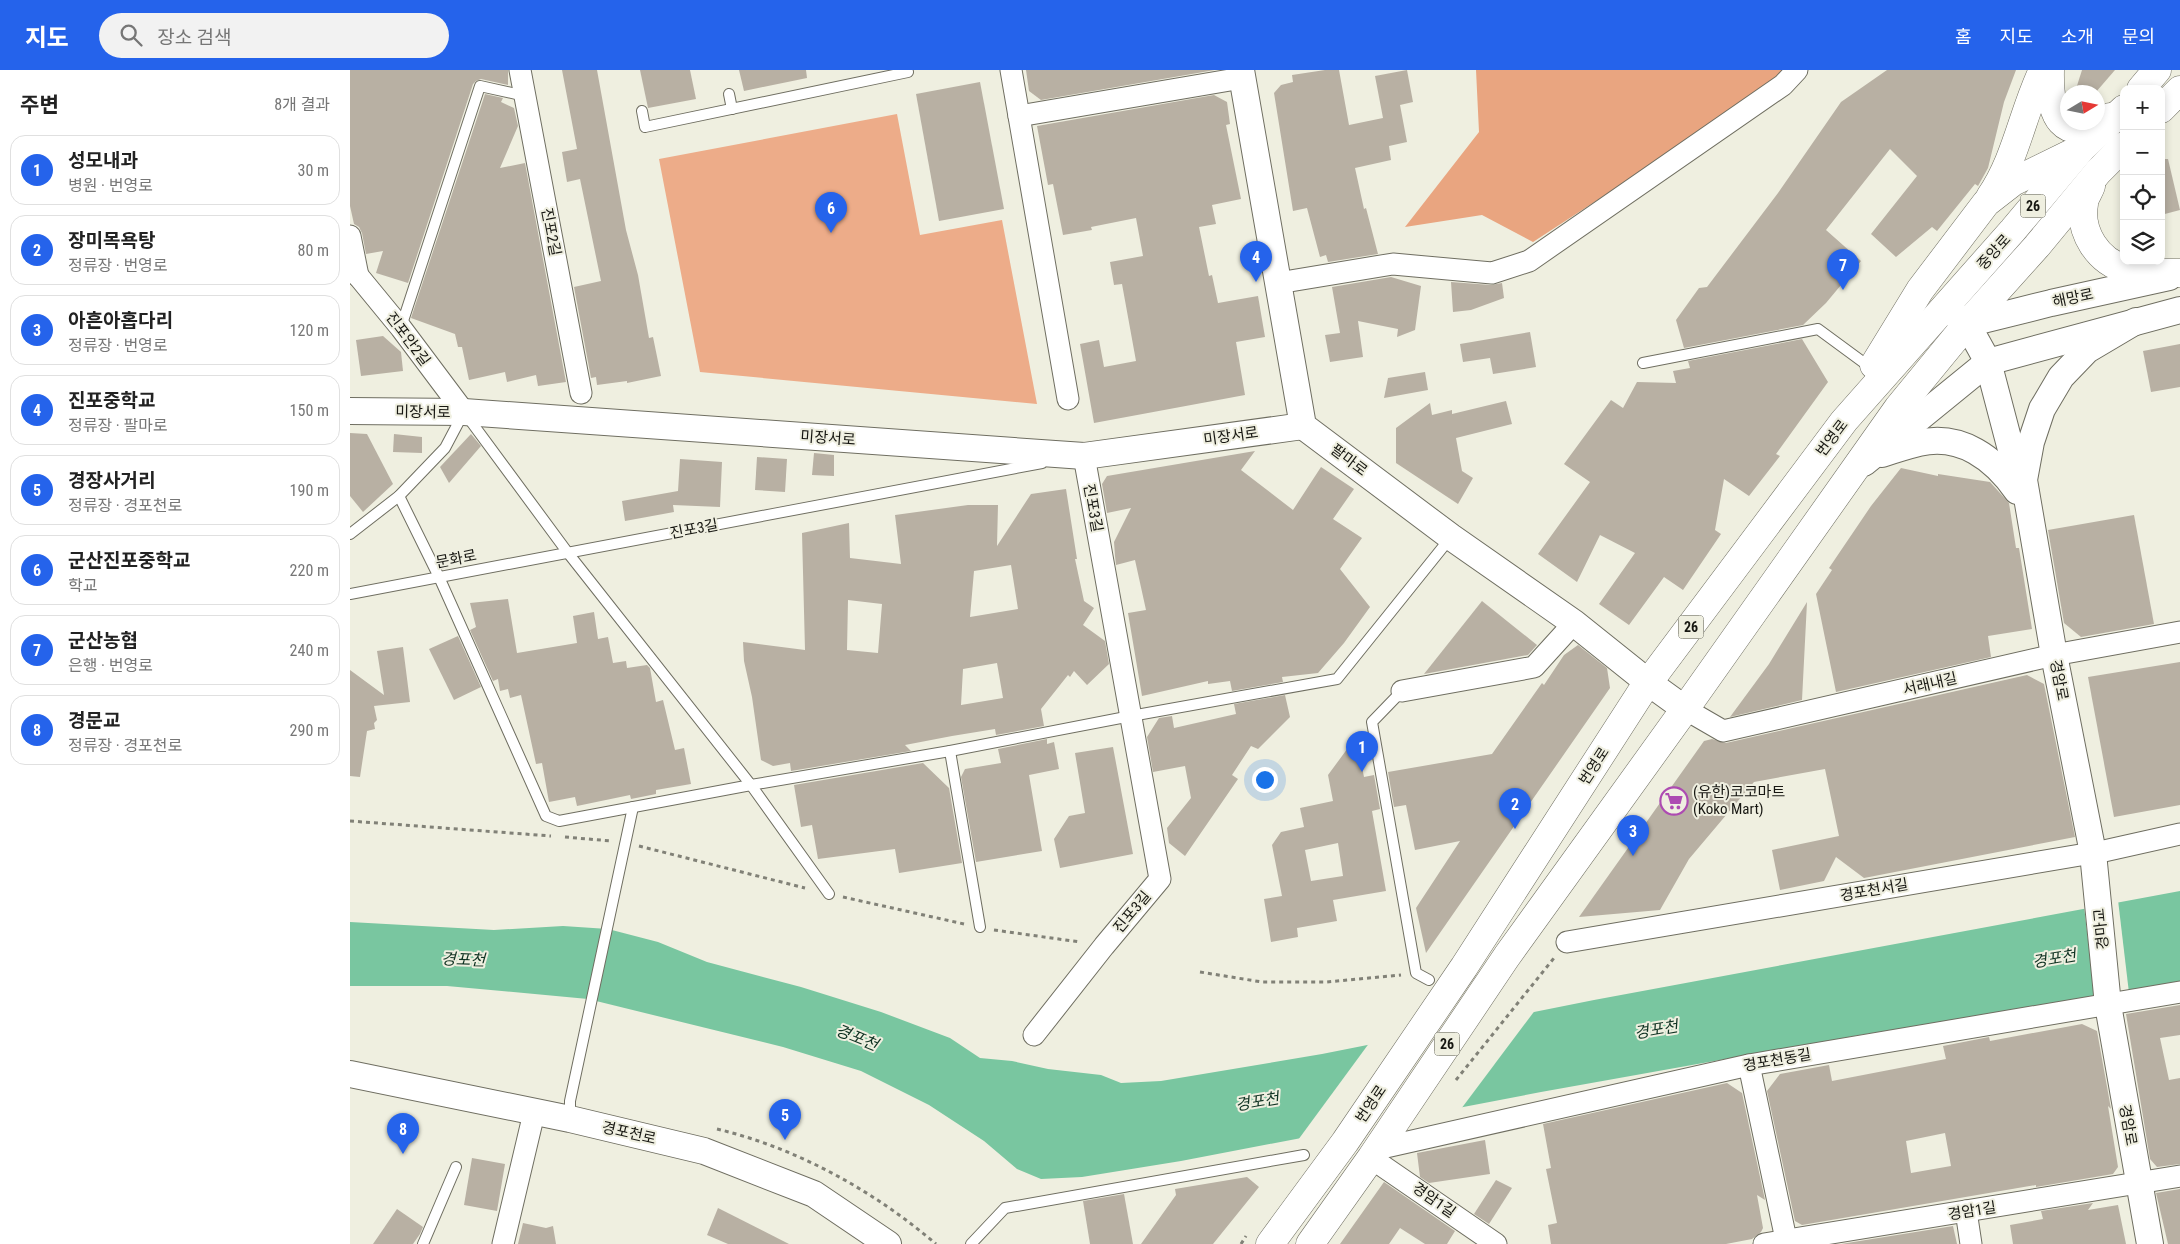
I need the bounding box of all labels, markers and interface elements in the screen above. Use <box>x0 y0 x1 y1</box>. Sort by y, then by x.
search box <box>99 13 449 58</box>
icon: search <box>117 21 145 49</box>
text: 지도 <box>25 24 69 52</box>
text: 장소 검색 <box>157 26 231 49</box>
text: 홈 <box>1955 26 1972 47</box>
text: 지도 <box>2000 26 2033 47</box>
text: 소개 <box>2061 26 2094 47</box>
text: 문의 <box>2122 26 2155 47</box>
north arrow <box>2060 85 2105 130</box>
map controls <box>2120 85 2165 265</box>
button: + <box>2120 85 2165 130</box>
text: 주변 <box>20 93 59 117</box>
text: 8개 결과 <box>274 95 330 114</box>
button: − <box>2120 130 2165 175</box>
text: 성모내과 <box>68 149 138 172</box>
text: 1 <box>33 161 41 180</box>
text: 30 m <box>297 161 329 180</box>
button: locate <box>2120 175 2165 220</box>
text: 병원 · 번영로 <box>68 176 153 195</box>
pin: 6 <box>815 192 847 233</box>
road number: 26 <box>2020 194 2046 218</box>
street label: 진포2길 <box>538 206 564 258</box>
button: layers <box>2120 220 2165 265</box>
text: 장미목욕탕 <box>68 229 155 252</box>
street label: 중앙로 <box>1973 231 2015 273</box>
text: 2 <box>33 241 41 260</box>
text: 80 m <box>297 241 329 260</box>
pin: 4 <box>1240 241 1272 282</box>
pin: 7 <box>1827 249 1859 290</box>
text: 정류장 · 번영로 <box>68 256 168 275</box>
street label: 해망로 <box>2051 285 2095 311</box>
text: 아흔아홉다리 <box>68 309 173 332</box>
street label: 진포안2길 <box>382 309 434 369</box>
text: 3 <box>33 321 41 340</box>
text: 120 m <box>290 321 329 340</box>
text: 정류장 · 번영로 <box>68 336 168 355</box>
text: 진포중학교 <box>68 389 155 412</box>
text: 4 <box>33 401 41 420</box>
text: 150 m <box>290 401 329 420</box>
street label: 미장서로 <box>395 403 451 421</box>
text: 정류장 · 팔마로 <box>68 416 168 435</box>
street label: 번영로 <box>1812 416 1852 460</box>
street label: 미장서로 <box>1202 423 1260 449</box>
street label: 미장서로 <box>800 427 856 449</box>
street label: 팔마로 <box>1327 440 1371 480</box>
text: 경장사거리 <box>68 469 155 492</box>
text: 5 <box>33 481 41 500</box>
text: 190 m <box>290 481 329 500</box>
street label: 진포3길 <box>1080 482 1106 534</box>
text: 정류장 · 경포천로 <box>68 496 182 515</box>
street label: 진포3길 <box>668 516 720 542</box>
street label: 문화로 <box>434 546 478 572</box>
text: 군산진포중학교 <box>68 549 190 572</box>
text: 6 <box>33 561 41 580</box>
text: 220 m <box>290 561 329 580</box>
text: 학교 <box>68 576 97 595</box>
road number: 26 <box>1678 616 1704 638</box>
text: 군산농협 <box>68 629 138 652</box>
text: 7 <box>33 641 41 660</box>
text: 240 m <box>290 641 329 660</box>
text: 은행 · 번영로 <box>68 656 153 675</box>
street label: 경암로 <box>2046 658 2072 702</box>
street label: 서래내길 <box>1901 669 1959 699</box>
text: 경문교 <box>68 709 120 732</box>
text: 8 <box>33 721 41 740</box>
text: 290 m <box>290 721 329 740</box>
pin: 1 <box>1346 731 1378 772</box>
text: 정류장 · 경포천로 <box>68 736 182 755</box>
street label: 번영로 <box>1575 744 1613 788</box>
your location <box>1252 767 1278 793</box>
place label: (유한)코코마트 (Koko Mart) <box>1693 783 1785 818</box>
supermarket icon: (유한)코코마트 (Koko Mart) <box>1659 786 1689 816</box>
pin: 2 <box>1499 788 1531 829</box>
pin: 3 <box>1617 815 1649 856</box>
street label: 경포천서길 <box>1838 875 1910 905</box>
street label: 진포3길 <box>1109 888 1155 936</box>
street label: 경마교 <box>2090 907 2112 951</box>
water label: 경포천 <box>2031 945 2080 972</box>
water label: 경포천 <box>441 949 488 970</box>
water label: 경포천 <box>1633 1016 1682 1043</box>
water label: 경포천 <box>833 1020 883 1055</box>
road number: 26 <box>1434 1032 1460 1056</box>
street label: 경포천동길 <box>1741 1045 1813 1075</box>
street label: 번영로 <box>1352 1082 1390 1126</box>
water label: 경포천 <box>1234 1088 1283 1115</box>
pin: 5 <box>769 1099 801 1140</box>
street label: 경암로 <box>2116 1103 2140 1147</box>
pin: 8 <box>387 1113 419 1154</box>
street label: 경포천로 <box>600 1118 658 1148</box>
street label: 경암1길 <box>1409 1179 1459 1221</box>
street label: 경암1길 <box>1946 1198 1998 1224</box>

